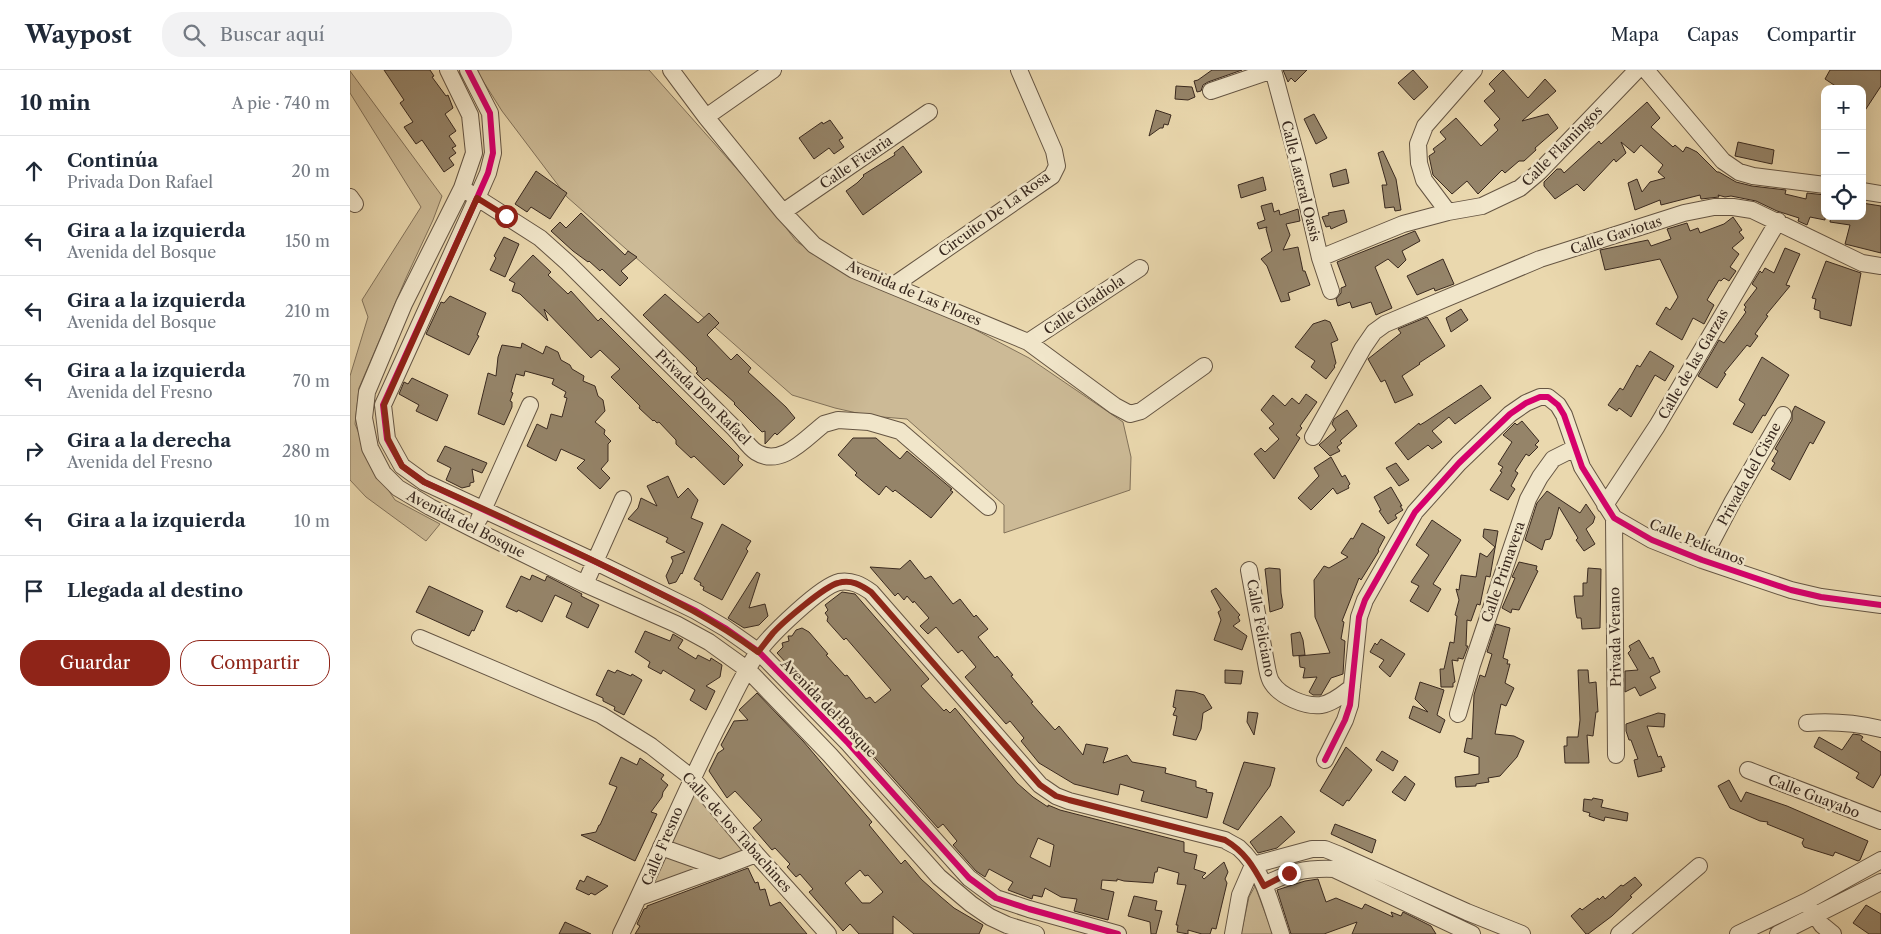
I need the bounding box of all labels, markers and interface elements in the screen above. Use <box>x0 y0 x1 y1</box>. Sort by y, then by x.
search box <box>162 12 512 57</box>
text: Waypost <box>25 20 132 49</box>
icon: search <box>180 21 208 49</box>
text: Buscar aquí <box>220 23 325 46</box>
text: Mapa <box>1611 24 1659 46</box>
text: Capas <box>1687 24 1739 46</box>
text: Compartir <box>1767 24 1856 46</box>
map controls <box>1821 85 1866 220</box>
button: + <box>1821 85 1866 130</box>
text: 10 min <box>20 90 91 115</box>
text: A pie · 740 m <box>232 93 330 113</box>
street label: Calle Flamingos <box>1518 102 1606 190</box>
street label: Calle Lateral Oasis <box>1277 119 1325 243</box>
button: − <box>1821 130 1866 175</box>
street label: Calle Ficaria <box>816 131 896 193</box>
text: Continúa <box>67 149 158 172</box>
icon: ahead <box>20 157 48 185</box>
text: 20 m <box>291 161 330 181</box>
street label: Circuito De La Rosa <box>935 167 1054 261</box>
text: Privada Don Rafael <box>67 172 213 192</box>
button: locate <box>1821 175 1866 220</box>
route start <box>495 205 518 228</box>
street label: Calle Gaviotas <box>1568 212 1664 258</box>
text: Gira a la izquierda <box>67 219 246 242</box>
icon: left <box>20 227 48 255</box>
text: 150 m <box>285 231 330 251</box>
text: Avenida del Bosque <box>67 242 216 262</box>
street label: Avenida de Las Flores <box>843 256 984 330</box>
street label: Calle Gladiola <box>1040 271 1128 339</box>
text: Gira a la izquierda <box>67 289 246 312</box>
icon: left <box>20 297 48 325</box>
text: 210 m <box>285 301 330 321</box>
street label: Calle de las Garzas <box>1654 305 1732 423</box>
text: Avenida del Bosque <box>67 312 216 332</box>
street label: Privada Don Rafael <box>651 345 755 449</box>
text: Gira a la izquierda <box>67 359 246 382</box>
icon: left <box>20 367 48 395</box>
text: 70 m <box>293 371 330 391</box>
text: Avenida del Fresno <box>67 382 213 402</box>
street label: Privada del Cisne <box>1713 419 1785 529</box>
text: Gira a la derecha <box>67 429 231 452</box>
icon: right <box>20 437 48 465</box>
text: 280 m <box>282 441 330 461</box>
text: Avenida del Fresno <box>67 452 213 472</box>
street label: Avenida del Bosque <box>403 486 528 562</box>
icon: left <box>20 507 48 535</box>
text: Gira a la izquierda <box>67 509 246 532</box>
text: 10 m <box>294 511 330 531</box>
street label: Calle Pelícanos <box>1647 515 1747 569</box>
street label: Calle Primavera <box>1477 518 1529 625</box>
icon: arrive <box>20 577 48 605</box>
street label: Calle Feliciano <box>1243 578 1279 678</box>
text: Llegada al destino <box>67 579 243 602</box>
street label: Privada Verano <box>1605 587 1625 687</box>
button: Guardar <box>20 640 170 686</box>
button: Compartir <box>180 640 330 686</box>
street label: Avenida del Bosque <box>776 654 881 761</box>
street label: Calle de los Tabachines <box>678 768 796 896</box>
street label: Calle Guayabo <box>1766 770 1862 822</box>
street label: Calle Fresno <box>637 804 687 888</box>
route end <box>1278 862 1301 885</box>

